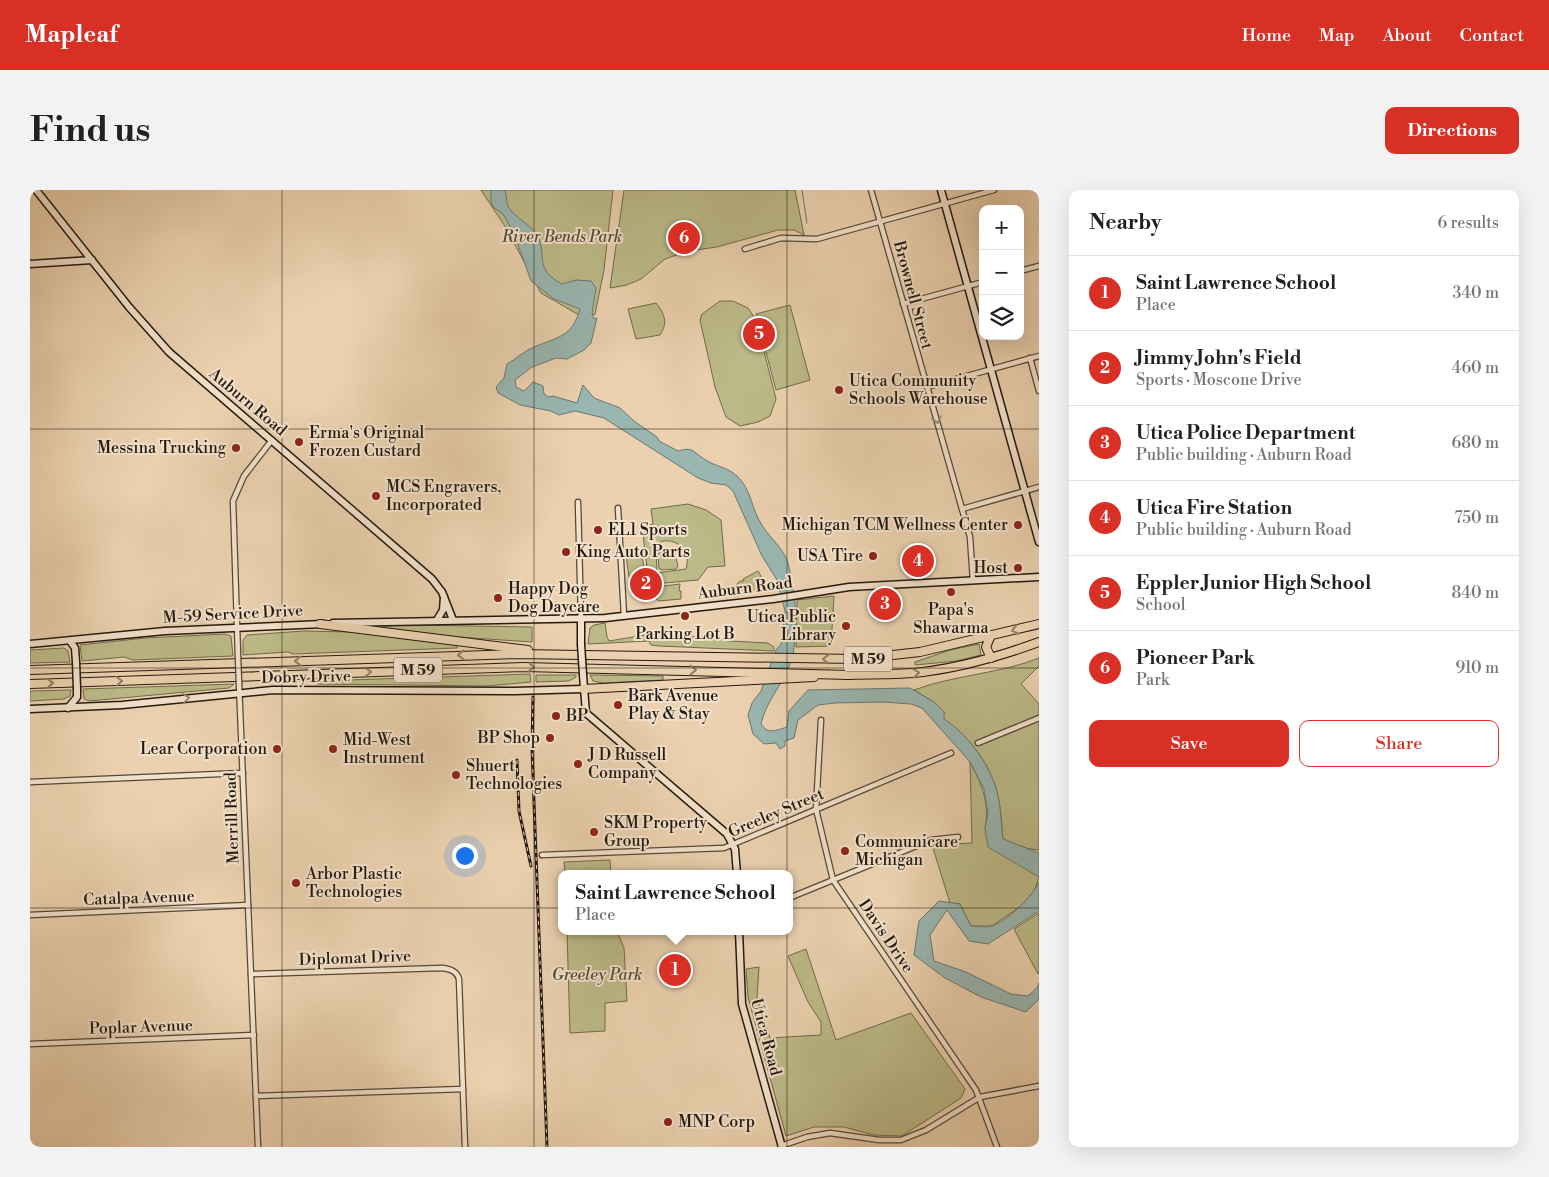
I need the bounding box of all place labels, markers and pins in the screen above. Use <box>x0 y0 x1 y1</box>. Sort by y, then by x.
pin: 6 <box>668 219 700 257</box>
pin: 5 <box>743 315 775 353</box>
place label: Utica Community Schools Warehouse <box>849 371 988 409</box>
marker: Utica Community Schools Warehouse <box>833 384 845 396</box>
place label: Erma's Original Frozen Custard <box>309 423 425 461</box>
marker: Erma's Original Frozen Custard <box>293 436 305 448</box>
place label: Messina Trucking <box>97 438 227 458</box>
marker: Messina Trucking <box>230 442 242 454</box>
place label: MCS Engravers, Incorporated <box>386 477 501 515</box>
marker: MCS Engravers, Incorporated <box>370 490 382 502</box>
place label: Michigan TCM Wellness Center <box>782 515 1008 535</box>
marker: Michigan TCM Wellness Center <box>1012 519 1024 531</box>
place label: EL1 Sports <box>608 520 687 540</box>
marker: EL1 Sports <box>592 524 604 536</box>
place label: King Auto Parts <box>576 542 690 562</box>
pin: 4 <box>902 542 934 580</box>
marker: King Auto Parts <box>560 546 572 558</box>
place label: USA Tire <box>797 546 863 566</box>
marker: USA Tire <box>867 550 879 562</box>
place label: Host <box>973 558 1008 578</box>
marker: Host <box>1012 562 1024 574</box>
pin: 2 <box>630 565 662 603</box>
place label: Happy Dog Dog Daycare <box>508 579 600 617</box>
pin: 3 <box>869 585 901 623</box>
marker: Papa's Shawarma <box>945 586 957 598</box>
marker: Happy Dog Dog Daycare <box>492 592 504 604</box>
place label: Papa's Shawarma <box>913 600 990 638</box>
place label: Utica Public Library <box>747 607 836 645</box>
marker: Parking Lot B <box>679 610 691 622</box>
marker: Utica Public Library <box>840 620 852 632</box>
place label: Parking Lot B <box>635 624 735 644</box>
place label: Bark Avenue Play & Stay <box>627 686 718 724</box>
marker: Bark Avenue Play & Stay <box>612 699 624 711</box>
place label: BP <box>565 706 588 726</box>
marker: BP <box>550 710 562 722</box>
place label: BP Shop <box>477 728 540 748</box>
place label: Mid-West Instrument <box>343 730 426 768</box>
marker: BP Shop <box>544 732 556 744</box>
place label: Lear Corporation <box>140 739 267 759</box>
marker: Lear Corporation <box>271 743 283 755</box>
marker: Mid-West Instrument <box>327 743 339 755</box>
place label: J D Russell Company <box>587 745 666 783</box>
place label: Shuert Technologies <box>466 756 562 794</box>
marker: J D Russell Company <box>572 758 584 770</box>
marker: Shuert Technologies <box>450 769 462 781</box>
place label: SKM Property Group <box>604 813 707 851</box>
marker: SKM Property Group <box>588 826 600 838</box>
place label: Communicare Michigan <box>855 832 958 870</box>
marker: Communicare Michigan <box>839 845 851 857</box>
place label: Arbor Plastic Technologies <box>305 864 402 902</box>
marker: Arbor Plastic Technologies <box>290 877 302 889</box>
pin: 1 <box>659 951 691 989</box>
place label: MNP Corp <box>678 1112 755 1132</box>
marker: MNP Corp <box>662 1116 674 1128</box>

